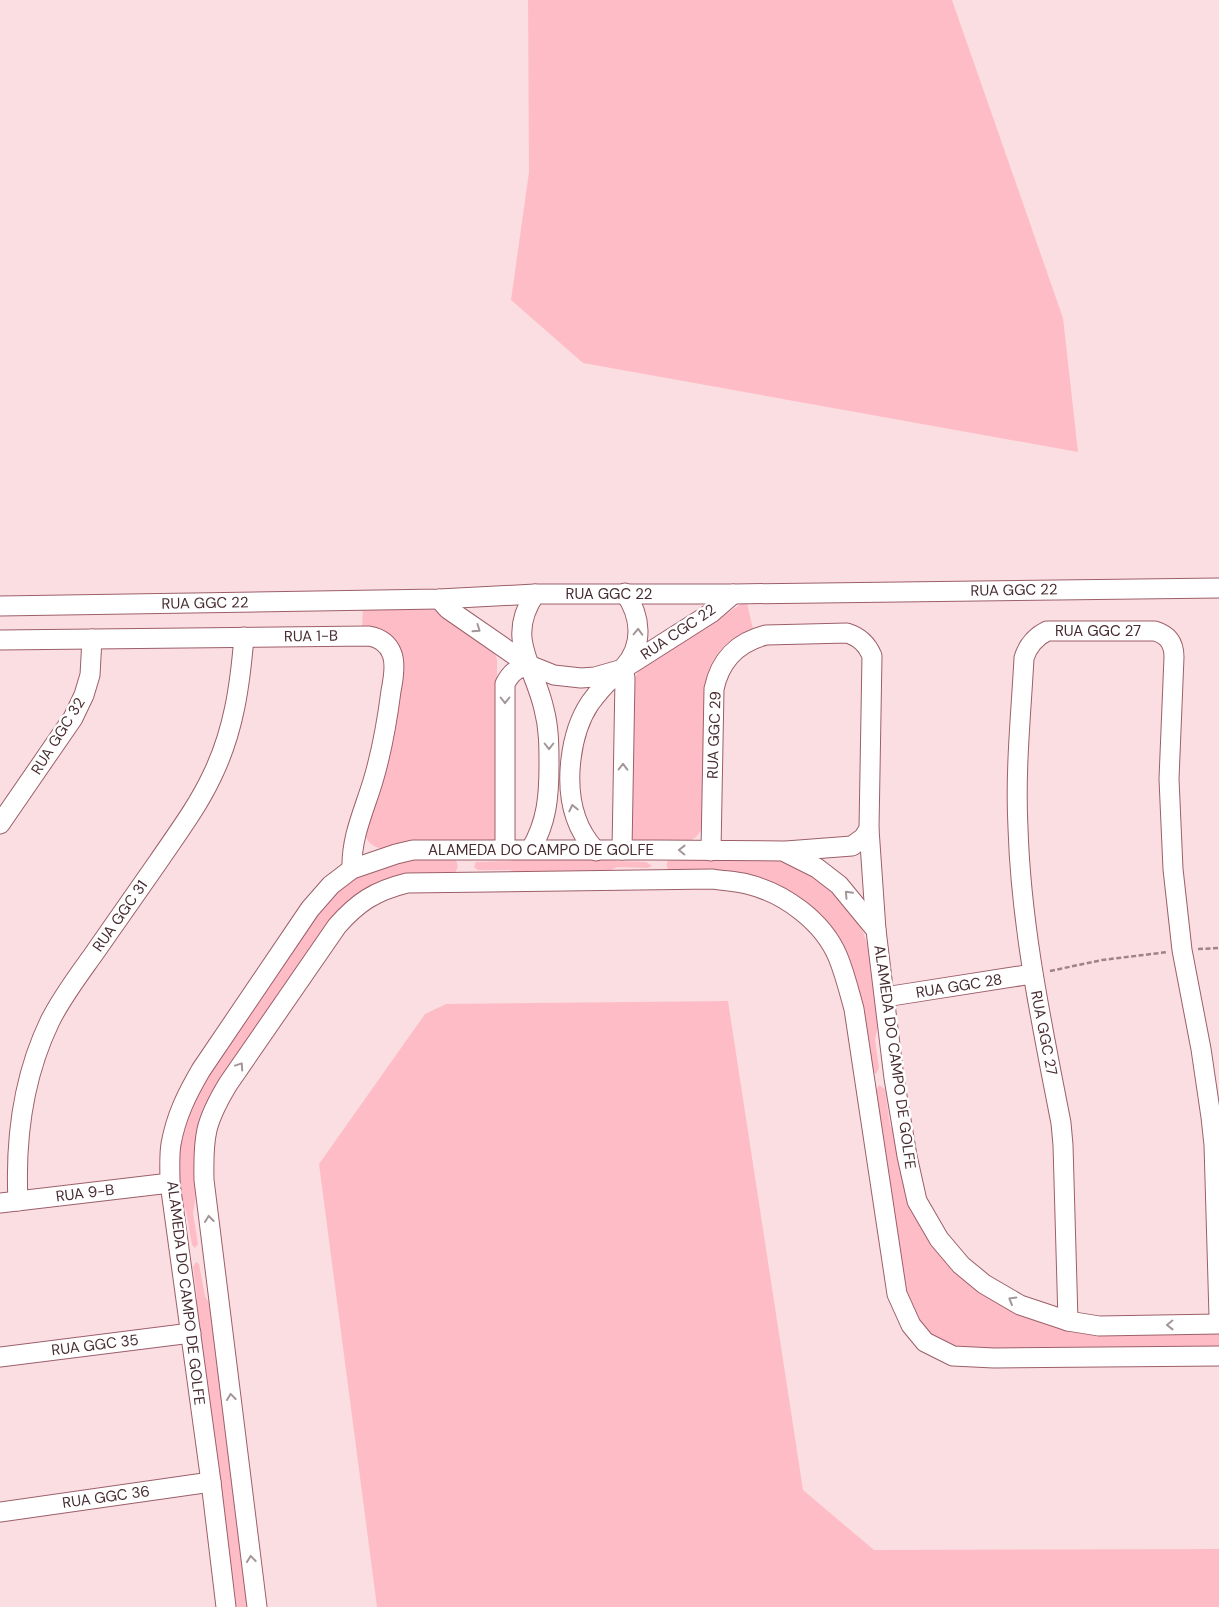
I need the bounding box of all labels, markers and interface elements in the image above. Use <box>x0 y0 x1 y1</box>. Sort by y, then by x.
street label: RUA GGC 22 <box>970 579 1058 601</box>
street label: RUA GGC 22 <box>565 584 653 604</box>
street label: RUA GGC 22 <box>161 592 249 614</box>
street label: RUA CGC 22 <box>637 600 719 664</box>
street label: RUA GGC 27 <box>1055 621 1141 641</box>
one-way arrow <box>471 623 481 632</box>
street label: RUA 1-B <box>284 626 338 646</box>
one-way arrow <box>633 627 643 635</box>
street label: RUA GGC 29 <box>702 691 726 779</box>
street label: RUA GGC 32 <box>26 694 90 778</box>
one-way arrow <box>500 696 510 704</box>
one-way arrow <box>544 742 554 750</box>
one-way arrow <box>618 762 629 770</box>
one-way arrow <box>568 803 579 812</box>
street label: ALAMEDA DO CAMPO DE GOLFE <box>428 840 654 860</box>
one-way arrow <box>677 845 685 855</box>
street label: RUA GGC 31 <box>88 876 152 956</box>
one-way arrow <box>845 891 854 900</box>
street label: ALAMEDA DO CAMPO DE GOLFE <box>869 944 921 1170</box>
street label: RUA GGC 28 <box>914 969 1004 1003</box>
street label: RUA GGC 27 <box>1026 989 1062 1077</box>
one-way arrow <box>234 1062 243 1072</box>
street label: RUA 9-B <box>55 1179 115 1207</box>
street label: ALAMEDA DO CAMPO DE GOLFE <box>162 1180 210 1406</box>
one-way arrow <box>204 1214 215 1222</box>
one-way arrow <box>1008 1297 1017 1307</box>
one-way arrow <box>1166 1320 1174 1330</box>
street label: RUA GGC 35 <box>50 1330 140 1360</box>
one-way arrow <box>226 1393 237 1401</box>
street label: RUA GGC 36 <box>61 1481 151 1513</box>
one-way arrow <box>246 1554 257 1562</box>

